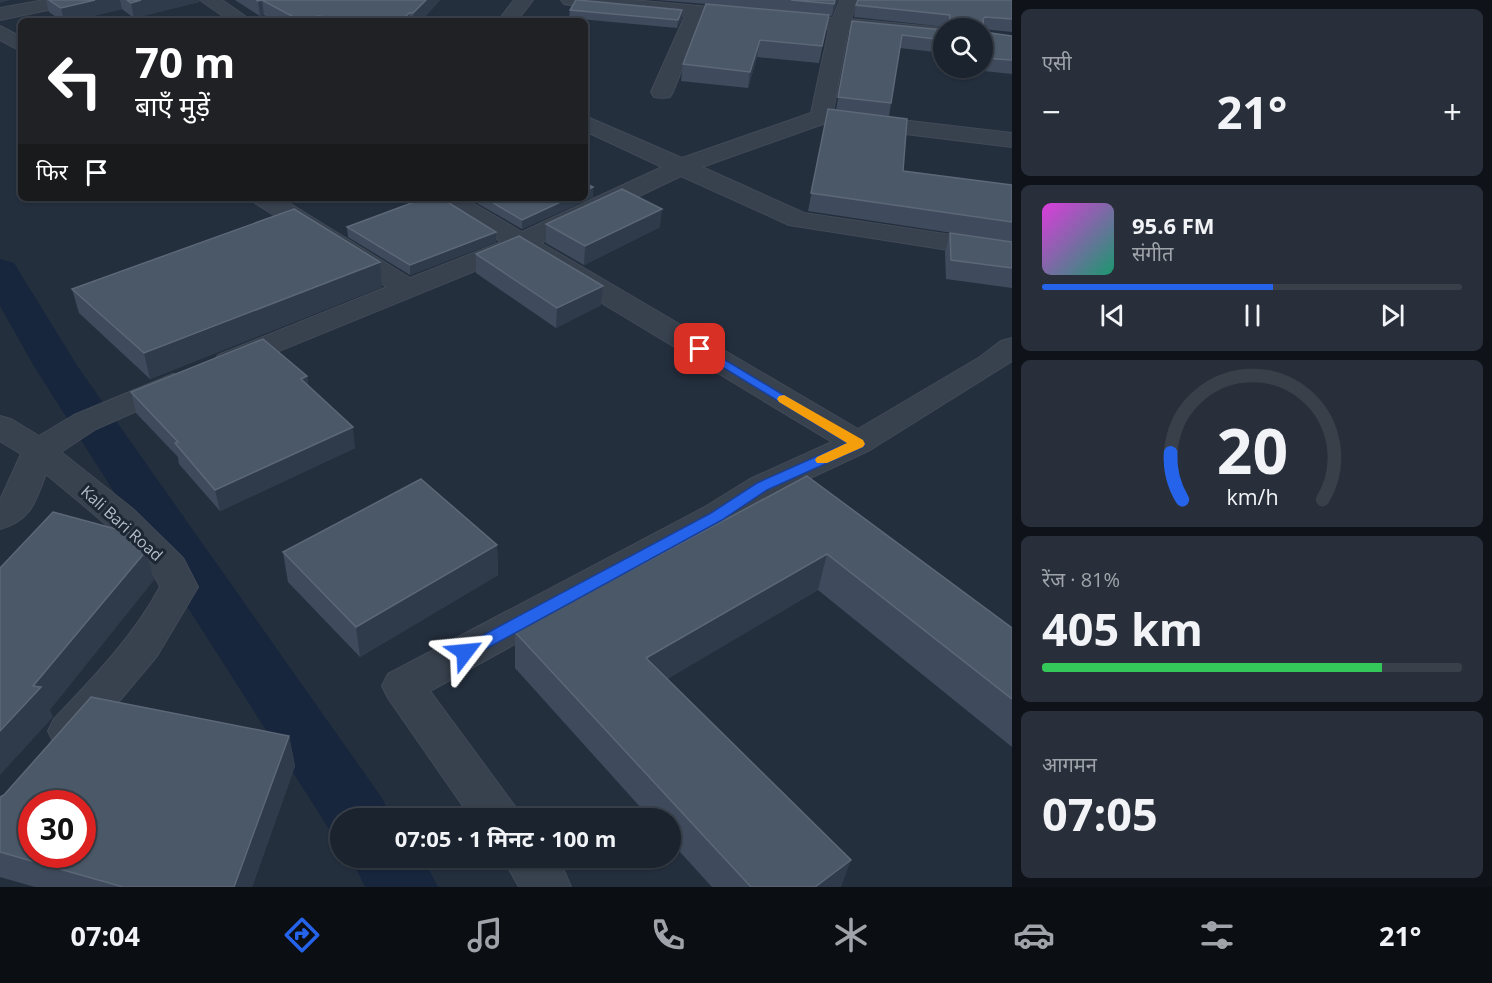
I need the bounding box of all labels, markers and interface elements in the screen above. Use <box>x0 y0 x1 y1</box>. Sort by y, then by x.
map controls <box>933 18 993 78</box>
button: search <box>933 18 993 78</box>
text: 70 m <box>135 33 235 90</box>
icon: left <box>36 42 114 120</box>
text: एसी <box>1042 49 1072 76</box>
text: 21° <box>1217 81 1287 142</box>
text: बाएँ मुड़ें <box>135 87 210 124</box>
text: − <box>1042 89 1061 134</box>
text: + <box>1443 89 1462 134</box>
text: फिर <box>36 156 68 186</box>
icon: arrive <box>80 156 113 189</box>
text: 95.6 FM <box>1132 210 1215 240</box>
text: संगीत <box>1132 240 1173 267</box>
icon: previous <box>1096 299 1129 332</box>
icon: pause <box>1236 299 1269 332</box>
icon: next <box>1376 299 1409 332</box>
pin <box>674 323 725 374</box>
icon: arrive <box>683 332 716 365</box>
text: 20 <box>1216 408 1288 493</box>
street label: Kali Bari Road <box>76 480 168 566</box>
text: km/h <box>1226 483 1278 512</box>
text: रेंज · 81% <box>1042 566 1120 593</box>
text: 405 km <box>1042 598 1203 659</box>
position arrow <box>433 620 497 684</box>
text: आगमन <box>1042 751 1097 778</box>
text: 07:05 <box>1042 783 1158 844</box>
speed limit sign: 30 <box>18 790 96 868</box>
text: 07:05 · 1 मिनट · 100 m <box>395 823 616 853</box>
icon: directions <box>281 914 323 956</box>
icon: music <box>464 914 506 956</box>
icon: phone <box>647 914 689 956</box>
icon: climate <box>830 914 872 956</box>
icon: car <box>1013 914 1055 956</box>
icon: filters <box>1196 914 1238 956</box>
text: 07:04 <box>71 917 140 954</box>
text: 21° <box>1379 917 1421 954</box>

